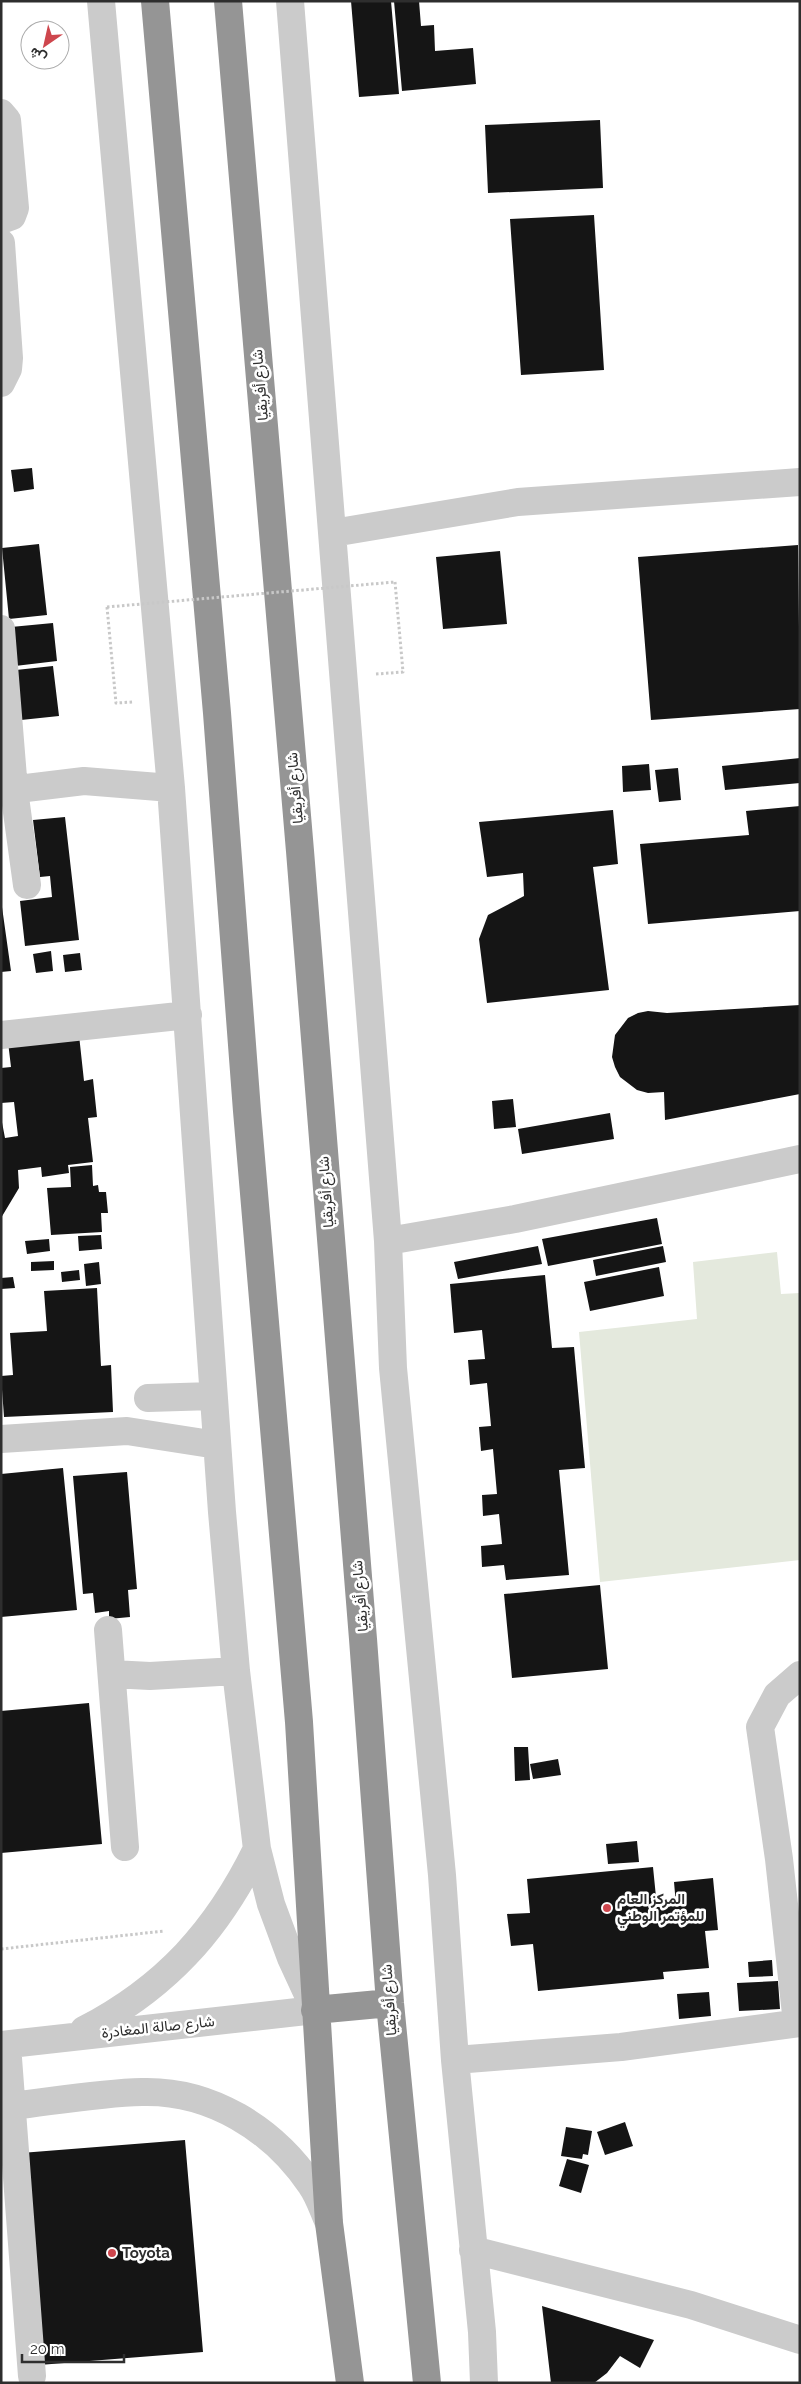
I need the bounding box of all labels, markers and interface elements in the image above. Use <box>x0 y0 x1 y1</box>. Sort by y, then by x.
north arrow <box>20 20 70 70</box>
text: ش <box>26 44 50 67</box>
street label: شارع أفريقيا <box>248 348 274 421</box>
street label: شارع أفريقيا <box>283 751 309 824</box>
street label: شارع أفريقيا <box>315 1155 339 1228</box>
street label: شارع أفريقيا <box>348 1559 374 1632</box>
place label: المركز العام للمؤتمر الوطني <box>617 1890 705 1929</box>
marker: المركز العام للمؤتمر الوطني <box>601 1902 613 1914</box>
street label: شارع أفريقيا <box>378 1963 402 2036</box>
street label: شارع صالة المغادرة <box>101 2012 216 2044</box>
place label: Toyota <box>122 2244 170 2262</box>
marker: Toyota <box>106 2247 118 2259</box>
scale bar <box>22 2332 125 2364</box>
text: 20 m <box>30 2340 65 2358</box>

